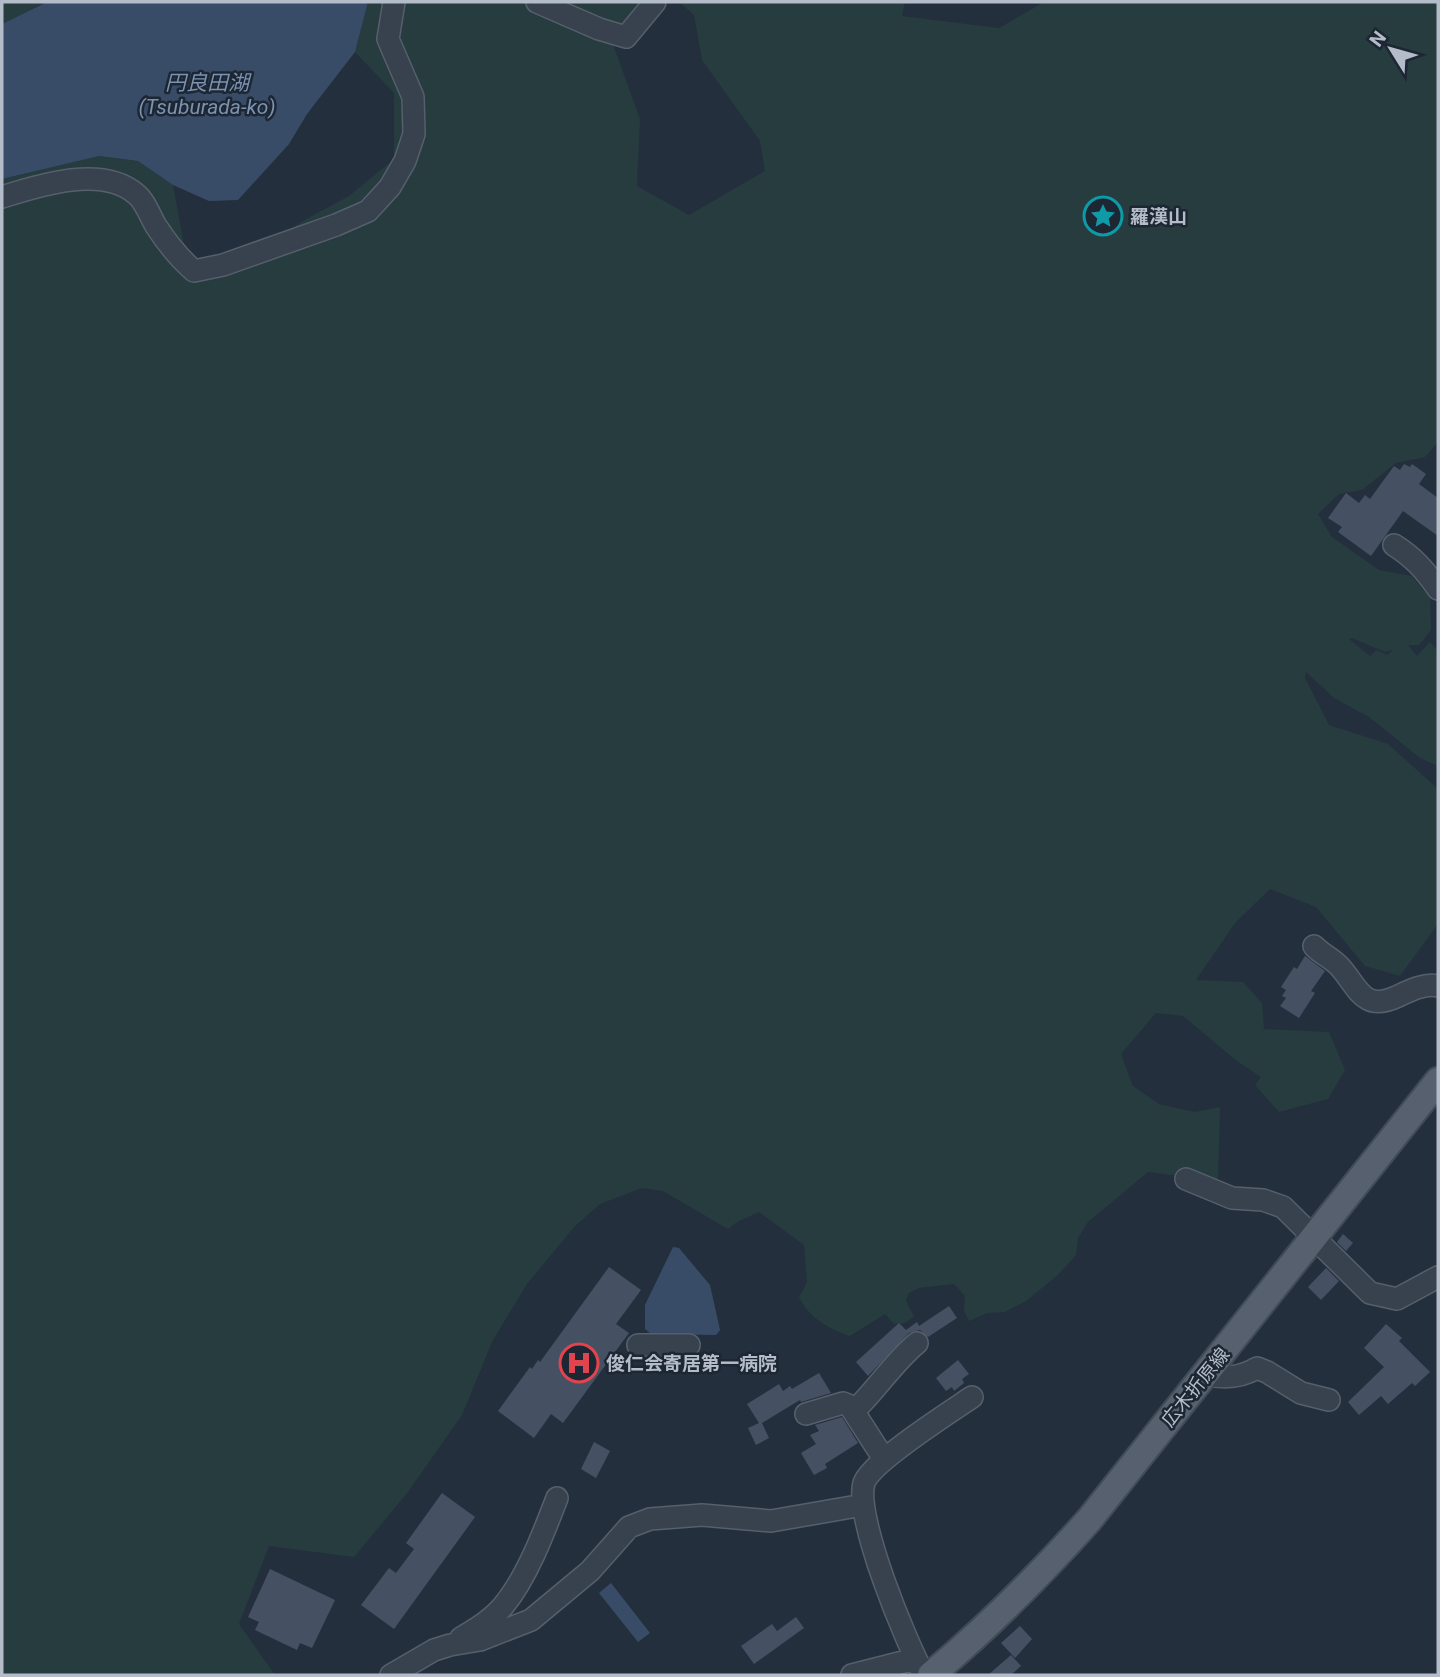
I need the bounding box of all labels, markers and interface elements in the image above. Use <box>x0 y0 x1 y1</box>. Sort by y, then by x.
north arrow <box>1356 14 1426 84</box>
text: N <box>1365 27 1391 51</box>
water label: 円良田湖 (Tsuburada-ko) <box>138 71 276 119</box>
place icon: 羅漢山 <box>1082 195 1124 237</box>
place label: 羅漢山 <box>1130 205 1187 228</box>
hospital icon: 俊仁会寄居第一病院 <box>558 1342 600 1384</box>
street label: 広木折原線 <box>1157 1343 1234 1431</box>
place label: 俊仁会寄居第一病院 <box>606 1352 777 1375</box>

